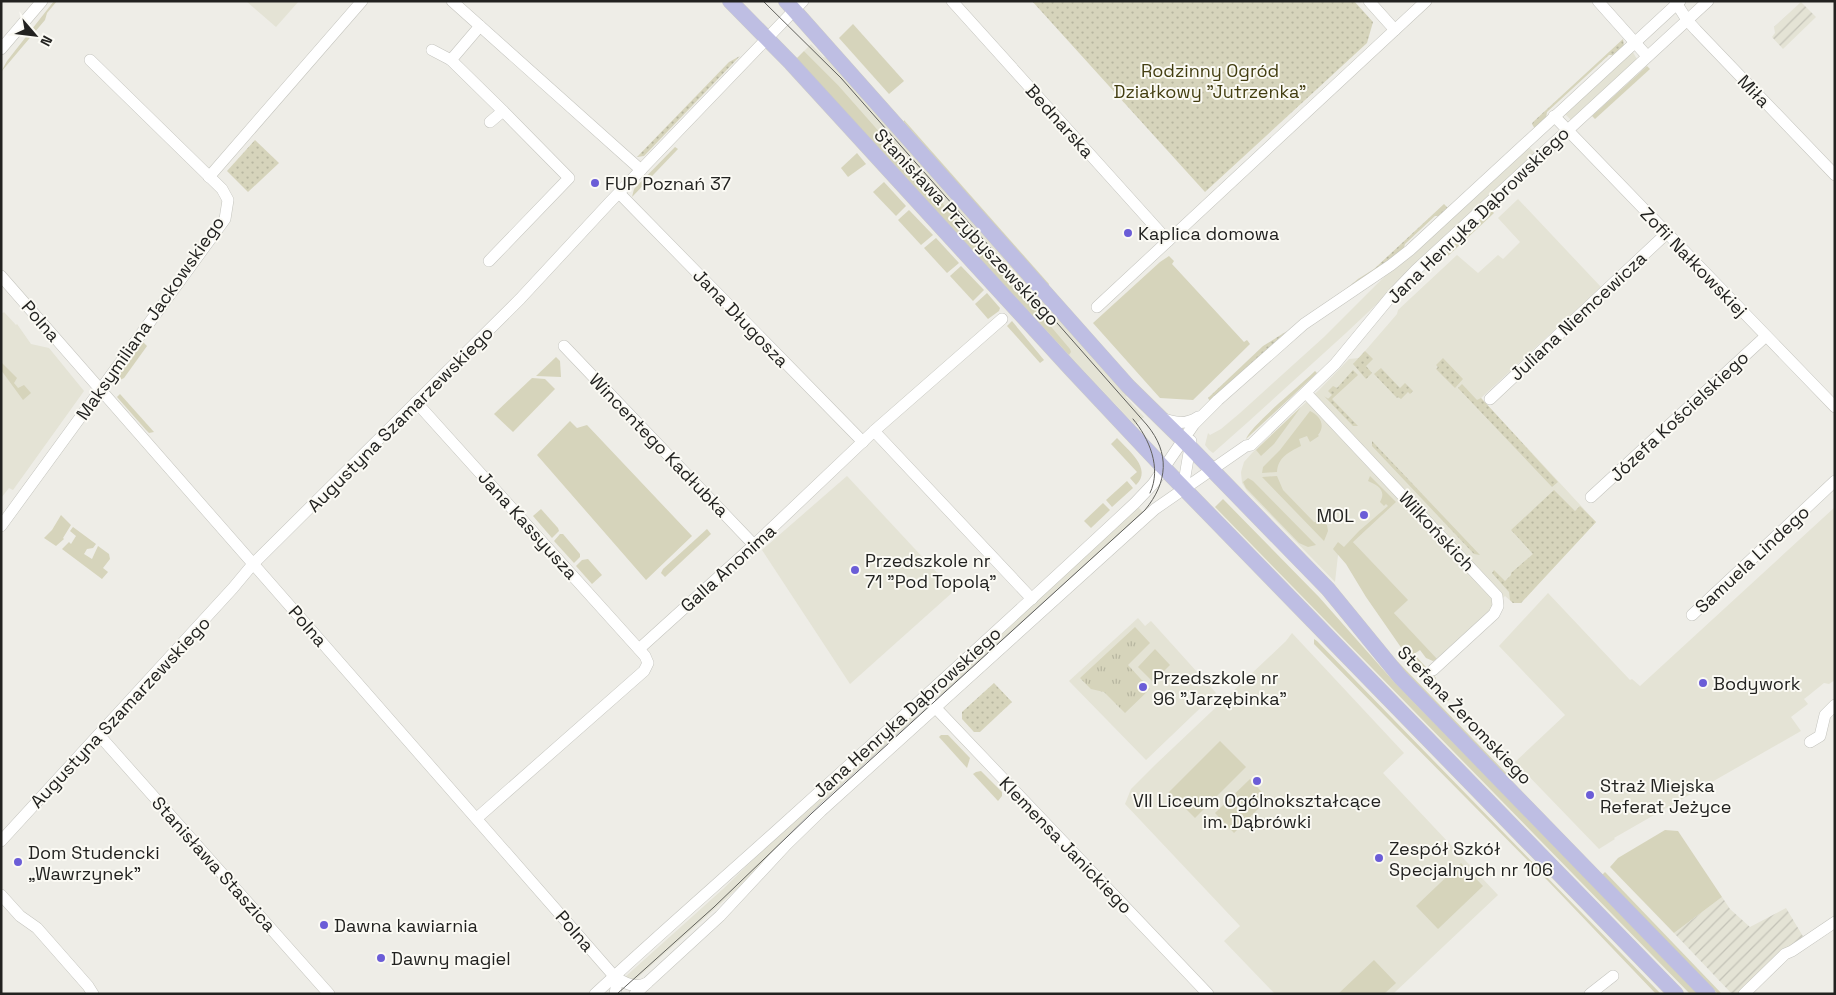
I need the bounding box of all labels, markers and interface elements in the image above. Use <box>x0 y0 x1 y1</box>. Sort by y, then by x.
north arrow <box>10 10 60 60</box>
text: N <box>36 33 57 49</box>
park label: Rodzinny Ogród Działkowy "Jutrzenka" <box>1114 59 1306 103</box>
street label: Miła <box>1733 70 1775 112</box>
street label: Bednarska <box>1021 79 1099 163</box>
street label: Jana Henryka Dąbrowskiego <box>1382 122 1574 308</box>
street label: Stanisława Przybyszewskiego <box>869 124 1065 330</box>
place label: FUP Poznań 37 <box>605 172 731 195</box>
marker: FUP Poznań 37 <box>589 177 601 189</box>
street label: Zofii Nałkowskiej <box>1636 202 1752 322</box>
street label: Maksymiliana Jackowskiego <box>71 212 229 424</box>
place label: Kaplica domowa <box>1138 222 1279 245</box>
marker: Kaplica domowa <box>1122 227 1134 239</box>
street label: Juliana Niemcewicza <box>1505 247 1651 385</box>
street label: Jana Długosza <box>688 264 794 372</box>
street label: Polna <box>17 296 65 346</box>
street label: Augustyna Szamarzewskiego <box>302 321 498 517</box>
street label: Józefa Kościelskiego <box>1605 346 1753 486</box>
street label: Wincentego Kadłubka <box>584 368 734 522</box>
street label: Jana Kassyusza <box>473 466 583 584</box>
street label: Wilkońskich <box>1394 486 1480 576</box>
street label: Samuela Lindego <box>1690 500 1814 618</box>
place label: MOL <box>1317 504 1354 527</box>
marker: MOL <box>1358 509 1370 521</box>
street label: Galla Anonima <box>676 519 780 617</box>
place label: Przedszkole nr 71 "Pod Topolą" <box>865 549 997 593</box>
marker: Przedszkole nr 71 "Pod Topolą" <box>849 564 861 576</box>
street label: Polna <box>284 601 332 651</box>
street label: Augustyna Szamarzewskiego <box>25 611 215 813</box>
street label: Jana Henryka Dąbrowskiego <box>808 622 1006 802</box>
street label: Stefana Żeromskiego <box>1393 641 1537 789</box>
place label: Przedszkole nr 96 "Jarzębinka" <box>1153 666 1287 710</box>
place label: Bodywork <box>1713 672 1801 695</box>
marker: Bodywork <box>1697 677 1709 689</box>
marker: Przedszkole nr 96 "Jarzębinka" <box>1137 681 1149 693</box>
street label: Klemensa Janickiego <box>995 772 1137 918</box>
place label: Straż Miejska Referat Jeżyce <box>1600 774 1731 818</box>
marker: VII Liceum Ogólnokształcące im. Dąbrówki <box>1251 775 1263 787</box>
place label: VII Liceum Ogólnokształcące im. Dąbrówki <box>1133 789 1381 833</box>
marker: Straż Miejska Referat Jeżyce <box>1584 789 1596 801</box>
street label: Stanisława Staszica <box>147 791 281 937</box>
place label: Zespół Szkół Specjalnych nr 106 <box>1389 837 1553 881</box>
place label: Dom Studencki „Wawrzynek” <box>28 841 160 885</box>
marker: Zespół Szkół Specjalnych nr 106 <box>1373 852 1385 864</box>
marker: Dom Studencki „Wawrzynek” <box>12 856 24 868</box>
street label: Polna <box>551 906 599 956</box>
place label: Dawna kawiarnia <box>334 914 478 937</box>
marker: Dawna kawiarnia <box>318 919 330 931</box>
place label: Dawny magiel <box>391 947 511 970</box>
marker: Dawny magiel <box>375 952 387 964</box>

